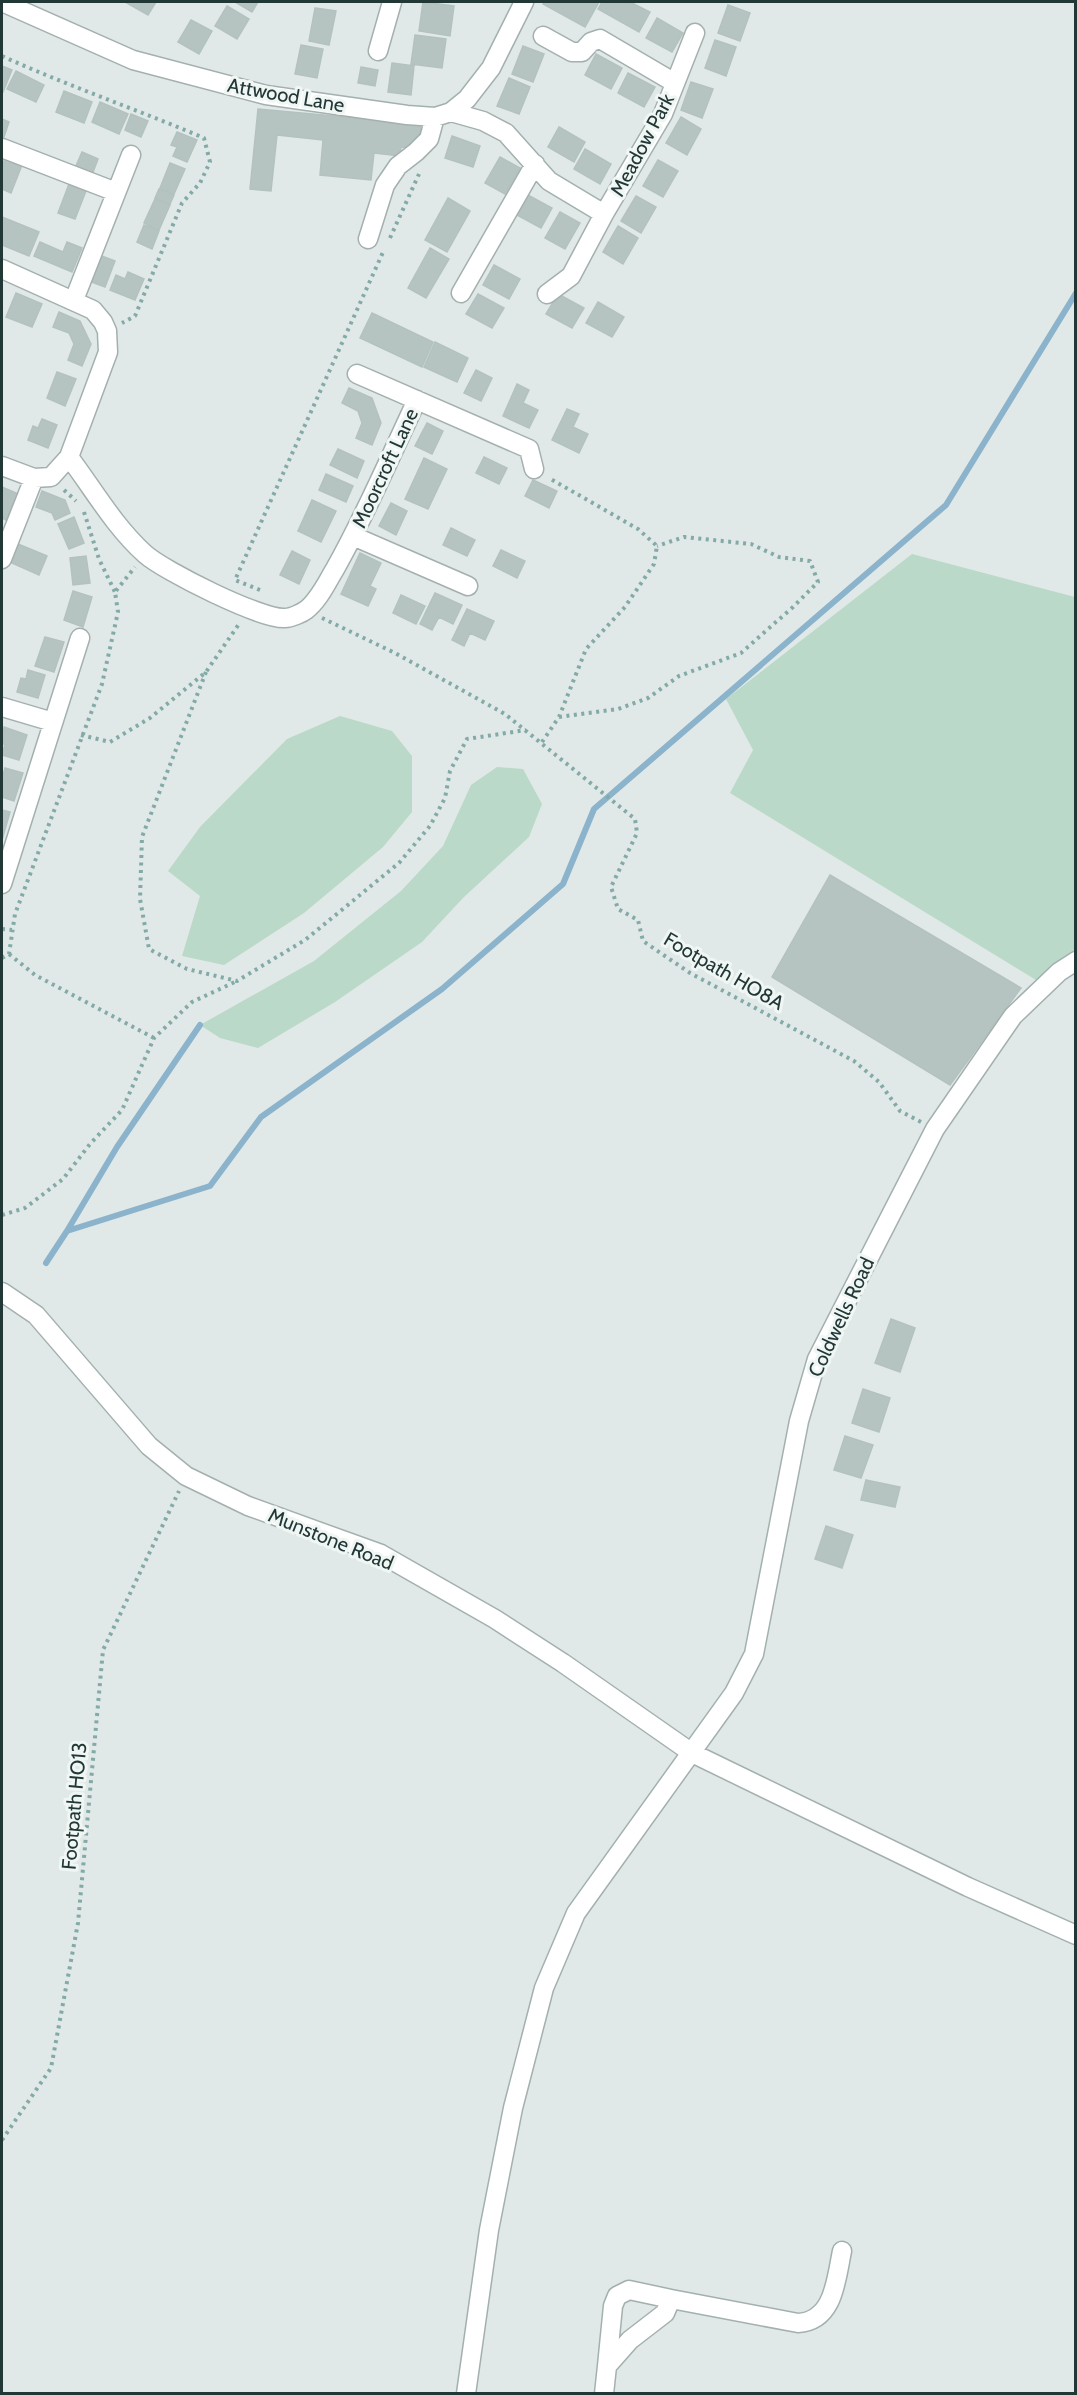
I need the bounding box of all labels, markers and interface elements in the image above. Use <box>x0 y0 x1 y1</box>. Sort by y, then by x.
street label: Attwood Lane <box>226 73 346 117</box>
street label: Meadow Park <box>605 90 679 200</box>
street label: Moorcroft Lane <box>347 404 423 532</box>
street label: Footpath HO8A <box>660 927 789 1015</box>
street label: Coldwells Road <box>803 1253 879 1381</box>
street label: Munstone Road <box>265 1503 397 1575</box>
street label: Footpath HO13 <box>56 1741 92 1871</box>

